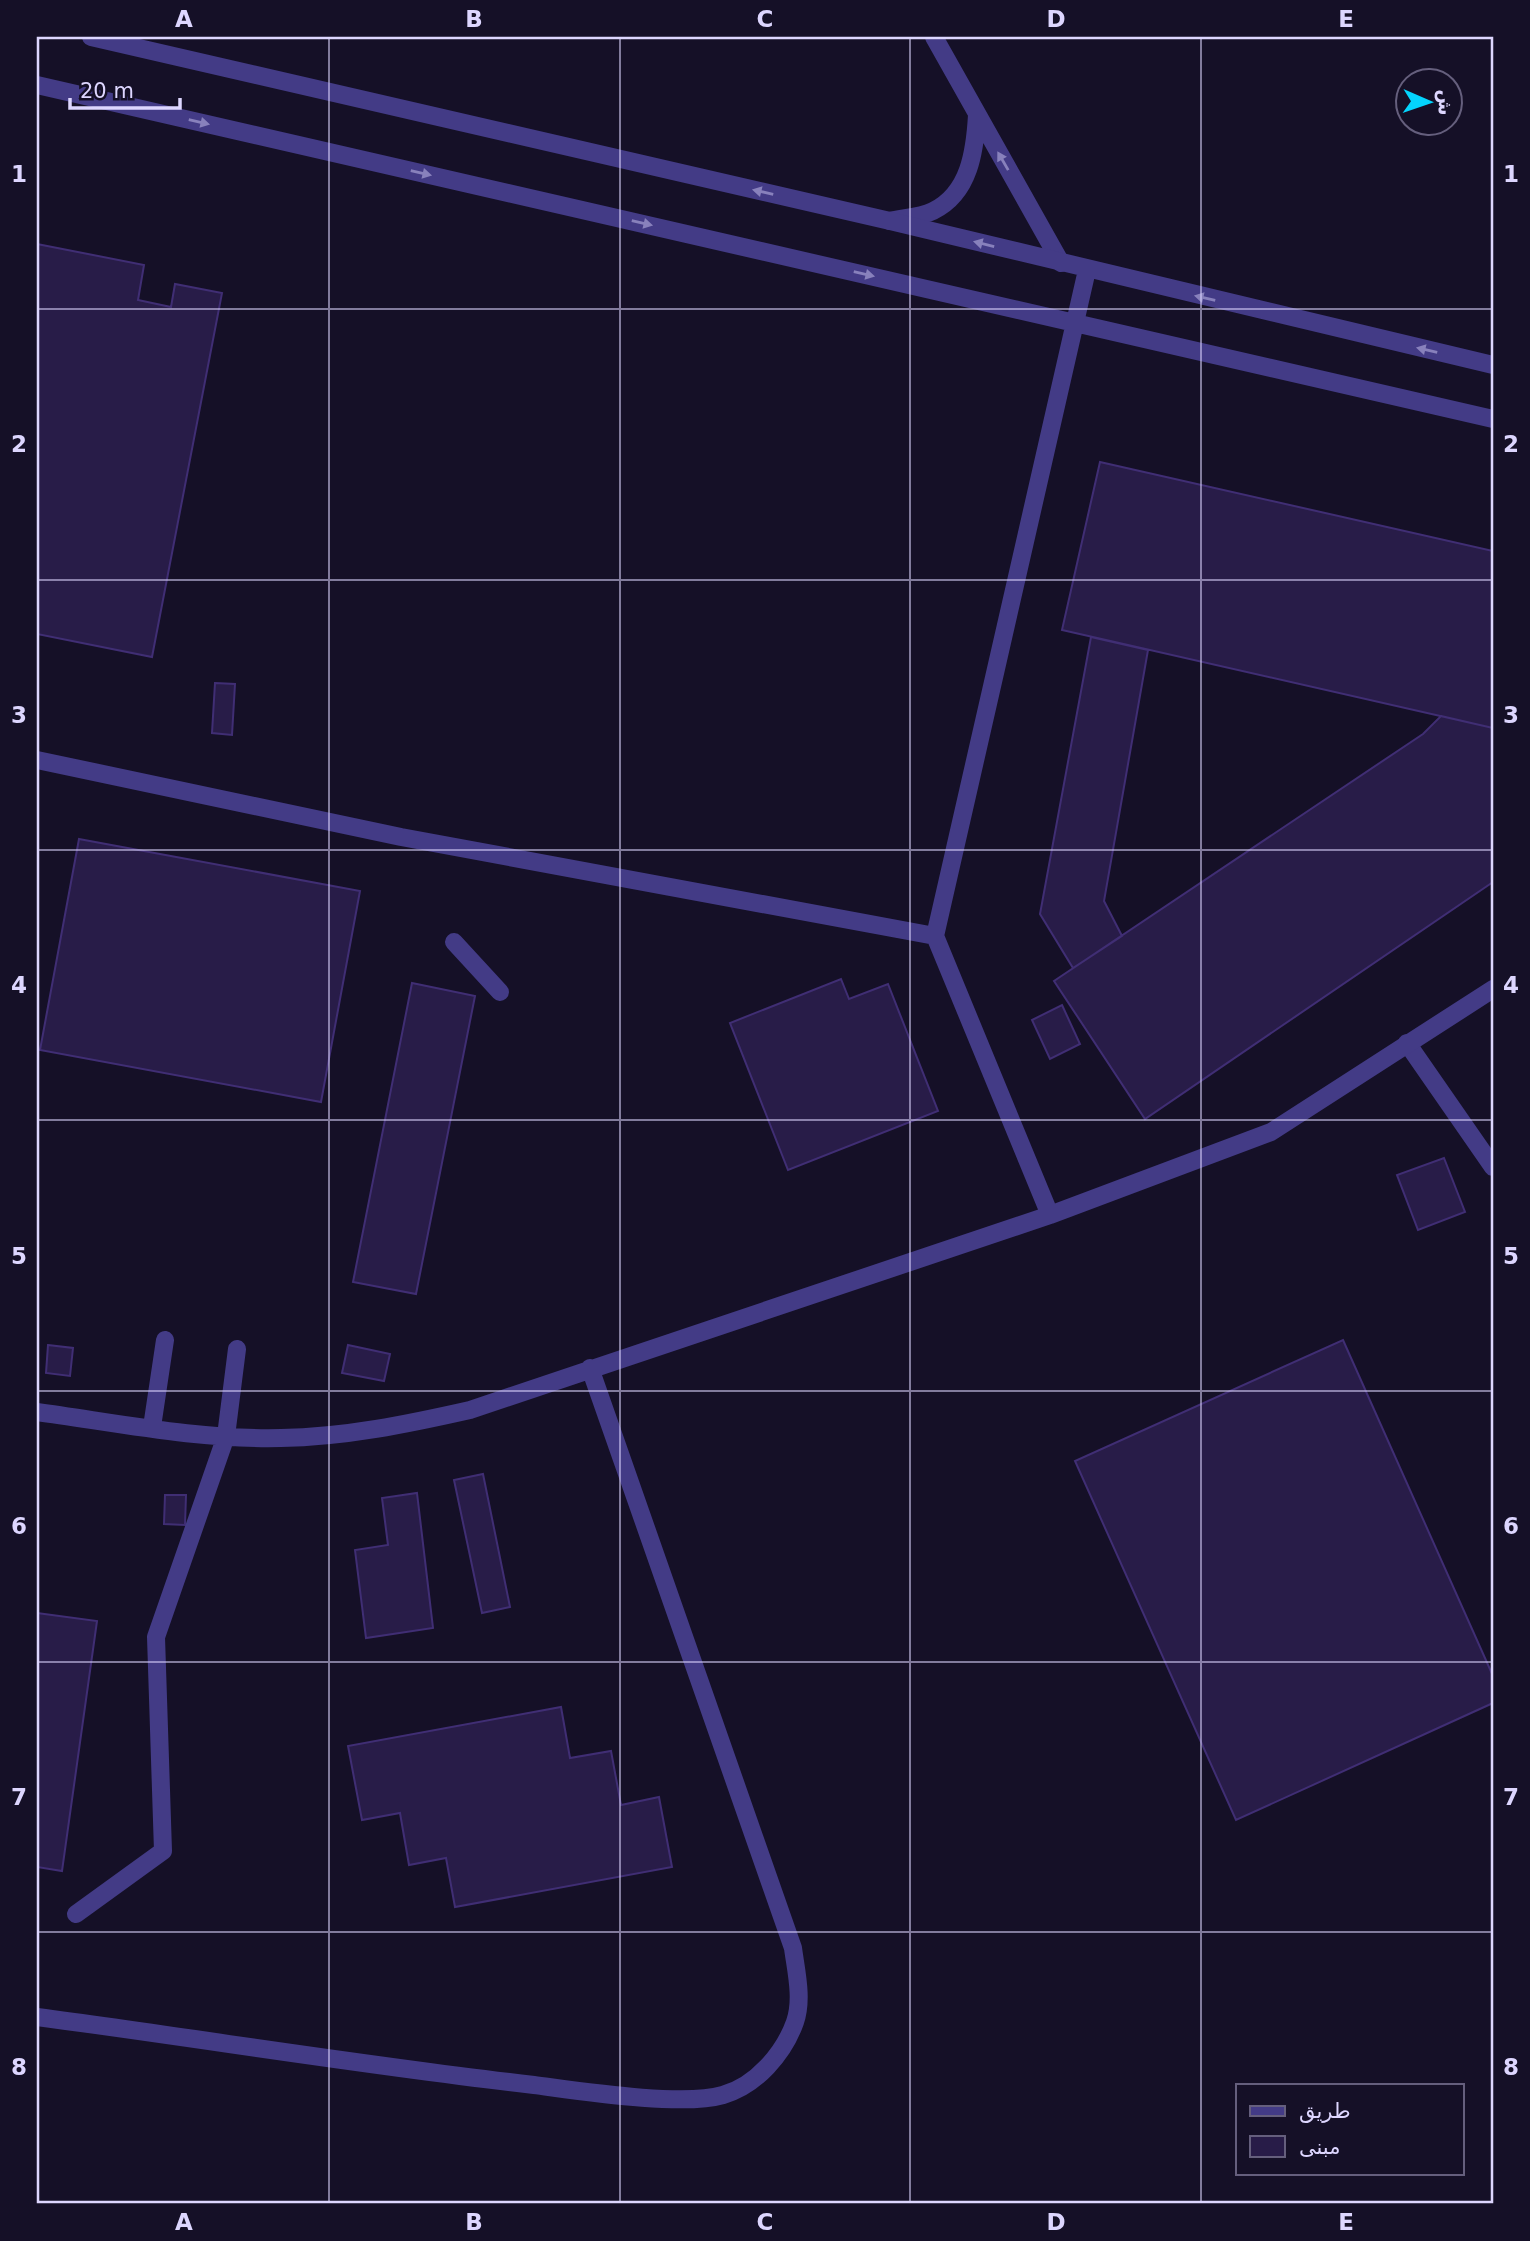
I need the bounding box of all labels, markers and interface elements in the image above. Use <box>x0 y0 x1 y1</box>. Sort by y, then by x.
text: A <box>175 6 193 32</box>
text: B <box>465 6 483 32</box>
text: C <box>757 6 773 32</box>
text: D <box>1046 6 1066 32</box>
text: E <box>1338 6 1354 32</box>
scale bar <box>70 66 180 110</box>
north arrow <box>1394 66 1464 136</box>
text: 20 m <box>80 79 134 103</box>
text: ش <box>1434 89 1457 116</box>
one-way arrow <box>188 117 210 128</box>
one-way arrow <box>997 151 1009 171</box>
text: 1 <box>11 161 27 187</box>
text: 1 <box>1503 161 1519 187</box>
one-way arrow <box>410 167 432 178</box>
one-way arrow <box>752 186 774 197</box>
one-way arrow <box>631 218 653 229</box>
one-way arrow <box>973 238 995 249</box>
one-way arrow <box>853 269 875 280</box>
one-way arrow <box>1194 292 1216 303</box>
one-way arrow <box>1416 344 1438 355</box>
text: 2 <box>11 431 27 457</box>
text: 2 <box>1503 431 1519 457</box>
text: 3 <box>11 702 27 728</box>
text: 3 <box>1503 702 1519 728</box>
text: 4 <box>11 972 27 998</box>
text: 4 <box>1503 972 1519 998</box>
text: 5 <box>11 1243 27 1269</box>
text: 5 <box>1503 1243 1519 1269</box>
text: 6 <box>11 1513 27 1539</box>
text: 6 <box>1503 1513 1519 1539</box>
text: 7 <box>11 1784 27 1810</box>
text: 7 <box>1503 1784 1519 1810</box>
text: 8 <box>11 2054 27 2080</box>
text: 8 <box>1503 2054 1519 2080</box>
legend <box>1236 2084 1464 2174</box>
text: طريق <box>1299 2099 1351 2123</box>
text: مبنى <box>1299 2135 1340 2159</box>
text: A <box>175 2209 193 2235</box>
text: B <box>465 2209 483 2235</box>
text: C <box>757 2209 773 2235</box>
text: D <box>1046 2209 1066 2235</box>
text: E <box>1338 2209 1354 2235</box>

